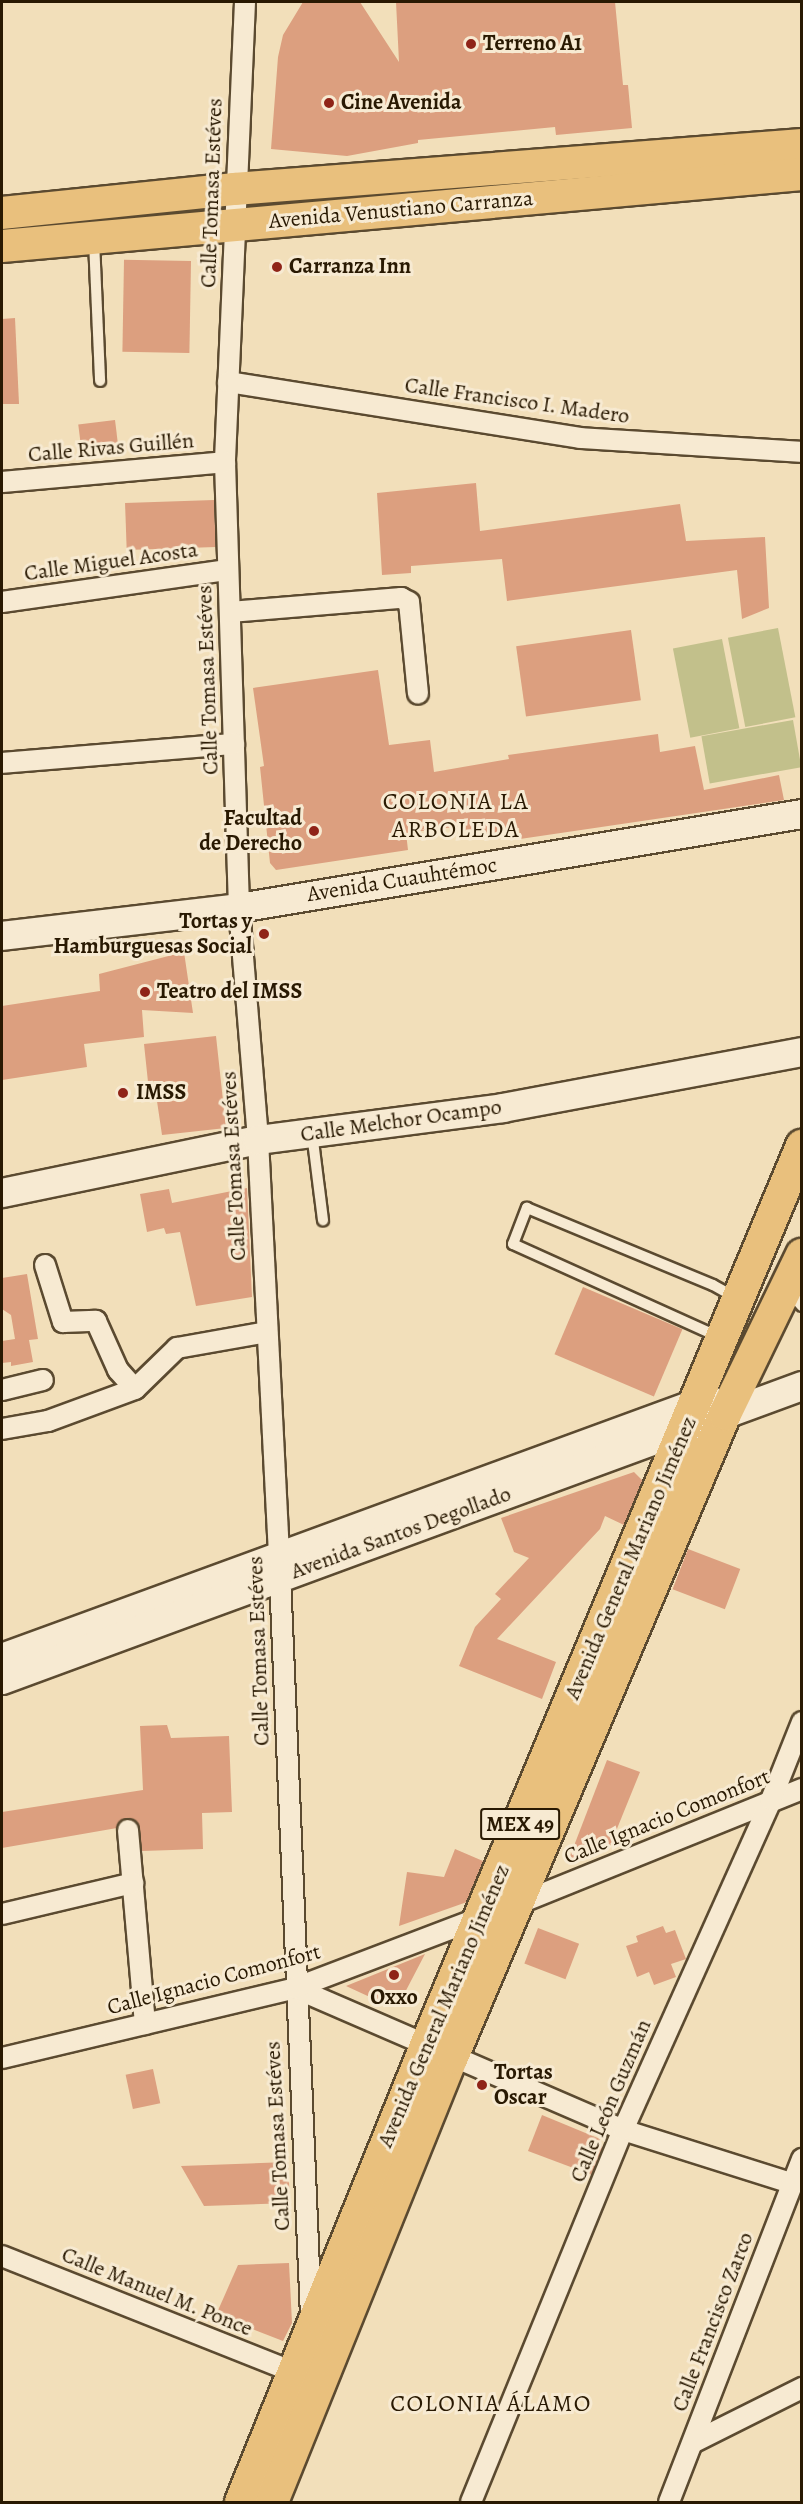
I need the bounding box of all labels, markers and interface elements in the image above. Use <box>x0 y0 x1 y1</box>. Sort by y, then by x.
place label: Terreno A1 <box>483 31 582 57</box>
marker: Terreno A1 <box>464 37 478 51</box>
place label: Cine Avenida <box>341 90 462 116</box>
marker: Cine Avenida <box>322 96 336 110</box>
street label: Calle Tomasa Estéves <box>195 98 229 288</box>
street label: Avenida Venustiano Carranza <box>268 185 534 235</box>
place label: Carranza Inn <box>289 254 411 280</box>
marker: Carranza Inn <box>270 260 284 274</box>
street label: Calle Francisco I. Madero <box>403 372 631 430</box>
street label: Calle Rivas Guillén <box>27 428 195 468</box>
street label: Calle Miguel Acosta <box>23 537 199 587</box>
street label: Calle Tomasa Estéves <box>191 585 225 775</box>
district label: COLONIA LA ARBOLEDA <box>383 788 529 844</box>
place label: Facultad de Derecho <box>199 805 302 856</box>
marker: Facultad de Derecho <box>307 824 321 838</box>
street label: Avenida Cuauhtémoc <box>305 852 499 908</box>
place label: Tortas y Hamburguesas Social <box>54 908 252 960</box>
marker: Tortas y Hamburguesas Social <box>257 927 271 941</box>
place label: Teatro del IMSS <box>157 979 302 1005</box>
marker: Teatro del IMSS <box>138 985 152 999</box>
street label: Calle Tomasa Estéves <box>216 1071 252 1261</box>
place label: IMSS <box>136 1080 186 1106</box>
marker: IMSS <box>114 1084 132 1102</box>
street label: Calle Melchor Ocampo <box>299 1094 503 1148</box>
street label: Avenida General Mariano Jiménez <box>559 1413 703 1703</box>
street label: Avenida Santos Degollado <box>287 1481 515 1585</box>
street label: Calle Tomasa Estéves <box>242 1556 276 1746</box>
street label: Calle Ignacio Comonfort <box>560 1764 774 1870</box>
road number: MEX 49 <box>480 1806 560 1842</box>
street label: Avenida General Mariano Jiménez <box>372 1861 516 2151</box>
street label: Calle Ignacio Comonfort <box>104 1939 324 2021</box>
marker: Oxxo <box>387 1968 401 1982</box>
place label: Oxxo <box>370 1985 418 2011</box>
street label: Calle León Guzmán <box>565 2016 657 2186</box>
street label: Calle Tomasa Estéves <box>260 2041 296 2231</box>
place label: Tortas Oscar <box>494 2059 553 2110</box>
marker: Tortas Oscar <box>475 2078 489 2092</box>
street label: Calle Francisco Zarco <box>667 2229 759 2415</box>
street label: Calle Manuel M. Ponce <box>58 2242 256 2342</box>
district label: COLONIA ÁLAMO <box>390 2390 592 2418</box>

